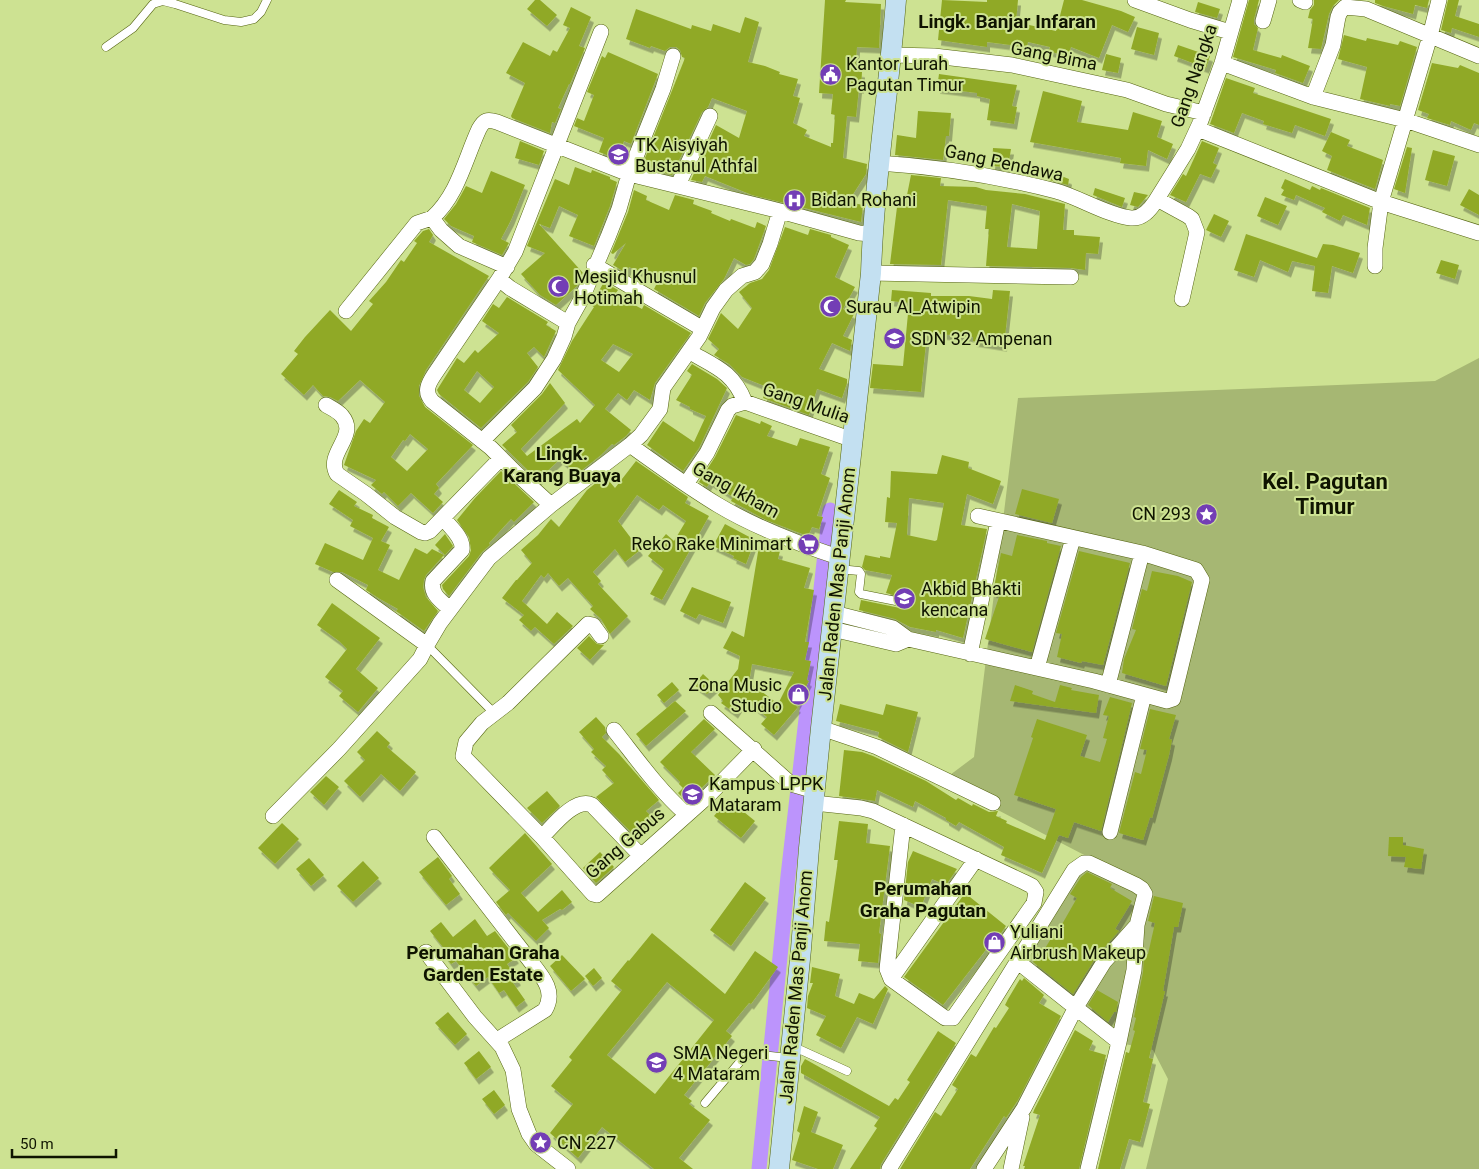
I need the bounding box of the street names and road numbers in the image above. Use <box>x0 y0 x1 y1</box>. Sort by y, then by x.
street label: Gang Nangka <box>1166 21 1221 130</box>
street label: Gang Bima <box>1009 37 1099 74</box>
street label: Gang Pendawa <box>943 140 1065 185</box>
street label: Gang Mulia <box>760 378 852 427</box>
street label: Gang Ikham <box>689 457 783 522</box>
street label: Jalan Raden Mas Panji Anom <box>814 466 859 702</box>
street label: Gang Gabus <box>581 803 669 883</box>
street label: Jalan Raden Mas Panji Anom <box>775 869 816 1105</box>

